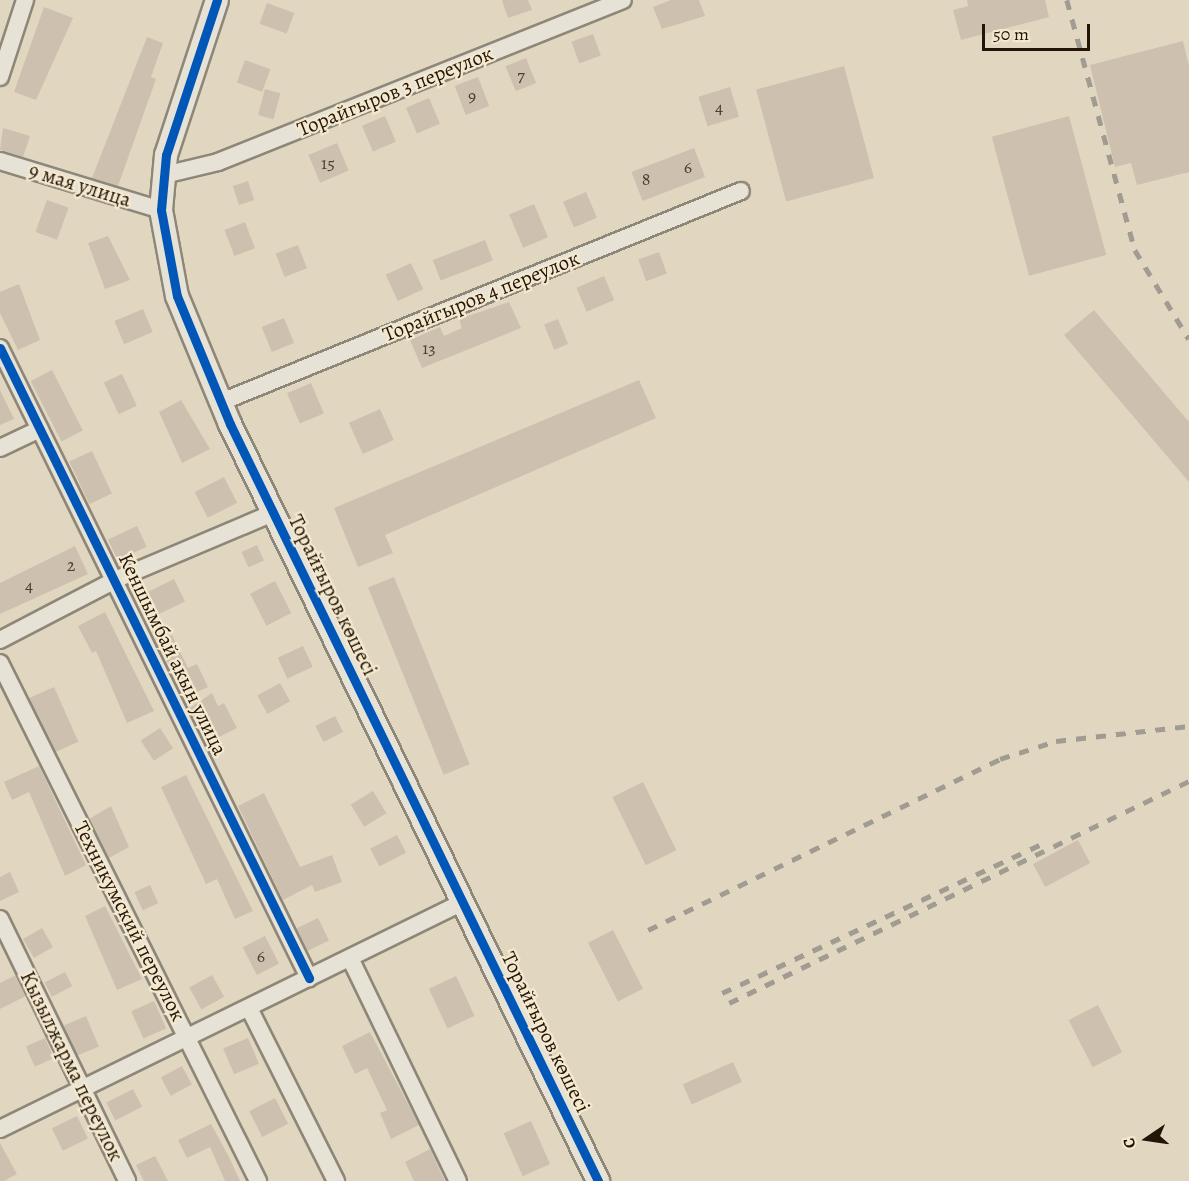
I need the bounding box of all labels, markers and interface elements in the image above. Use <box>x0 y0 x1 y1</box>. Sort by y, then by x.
scale bar <box>985 12 1093 50</box>
text: 50 m <box>993 22 1029 46</box>
street label: Торайгыров 3 переулок <box>293 40 497 142</box>
house number: 7 <box>517 64 525 86</box>
house number: 9 <box>468 85 476 107</box>
house number: 4 <box>715 96 723 118</box>
house number: 15 <box>321 152 335 174</box>
house number: 6 <box>684 156 692 178</box>
street label: 9 мая улица <box>26 158 134 212</box>
house number: 8 <box>642 168 650 190</box>
street label: Торайгыров 4 переулок <box>379 245 583 347</box>
house number: 13 <box>422 337 436 359</box>
street label: Торайғыров көшесі <box>283 511 383 679</box>
street label: Кеншымбай акын улица <box>113 549 233 759</box>
house number: 2 <box>67 554 75 576</box>
house number: 4 <box>25 574 33 596</box>
street label: Техникумский переулок <box>69 817 191 1025</box>
house number: 6 <box>257 945 265 967</box>
street label: Торайғыров көшесі <box>496 948 596 1116</box>
street label: Кызылжарма переулок <box>15 967 129 1165</box>
north arrow <box>1117 1109 1177 1169</box>
text: С <box>1118 1136 1141 1150</box>

